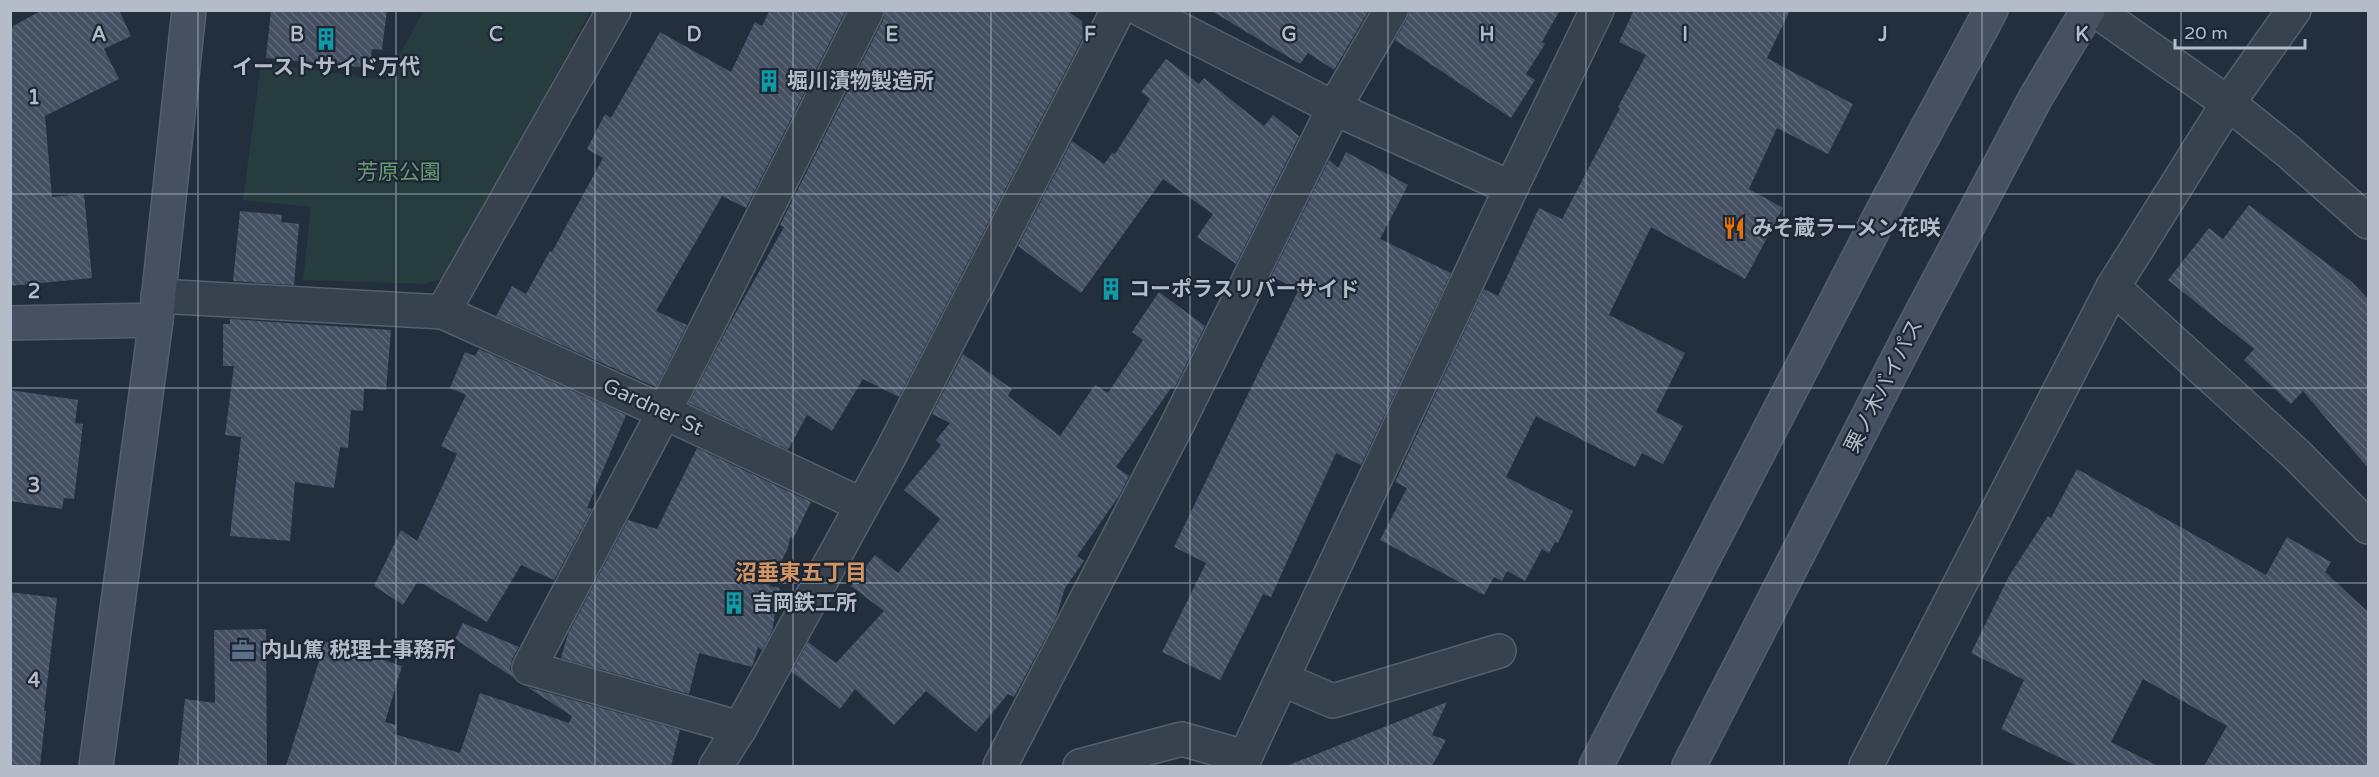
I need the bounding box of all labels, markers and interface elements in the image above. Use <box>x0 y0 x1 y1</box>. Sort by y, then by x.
scale bar <box>2175 12 2306 50</box>
text: 20 m <box>2184 22 2228 44</box>
text: A <box>92 23 107 47</box>
text: B <box>290 23 304 47</box>
text: C <box>489 23 503 47</box>
text: D <box>686 23 702 47</box>
text: E <box>886 23 899 47</box>
text: F <box>1084 23 1096 47</box>
text: G <box>1281 23 1297 47</box>
text: H <box>1479 23 1495 47</box>
text: I <box>1682 23 1688 47</box>
text: J <box>1877 23 1888 47</box>
text: K <box>2075 23 2089 47</box>
building icon: イーストサイド万代 <box>313 26 339 52</box>
place label: イーストサイド万代 <box>232 55 420 80</box>
building icon: 堀川漬物製造所 <box>756 68 782 94</box>
place label: 堀川漬物製造所 <box>787 69 934 94</box>
text: 1 <box>28 86 40 110</box>
park label: 芳原公園 <box>357 160 441 185</box>
restaurant icon: みそ蔵ラーメン花咲 <box>1721 215 1747 241</box>
place label: みそ蔵ラーメン花咲 <box>1752 216 1941 241</box>
building icon: コーポラスリバーサイド <box>1098 276 1124 302</box>
place label: コーポラスリバーサイド <box>1129 277 1359 302</box>
text: 2 <box>28 280 40 304</box>
street label: 栗ノ木バイパス <box>1840 315 1928 457</box>
street label: Gardner St <box>599 373 707 441</box>
text: 3 <box>28 474 40 498</box>
district label: 沼垂東五丁目 <box>735 560 867 586</box>
building icon: 吉岡鉄工所 <box>721 590 747 616</box>
place label: 吉岡鉄工所 <box>752 591 857 616</box>
office icon: 内山篤 税理士事務所 <box>230 637 256 663</box>
place label: 内山篤 税理士事務所 <box>261 638 455 663</box>
text: 4 <box>28 669 41 693</box>

